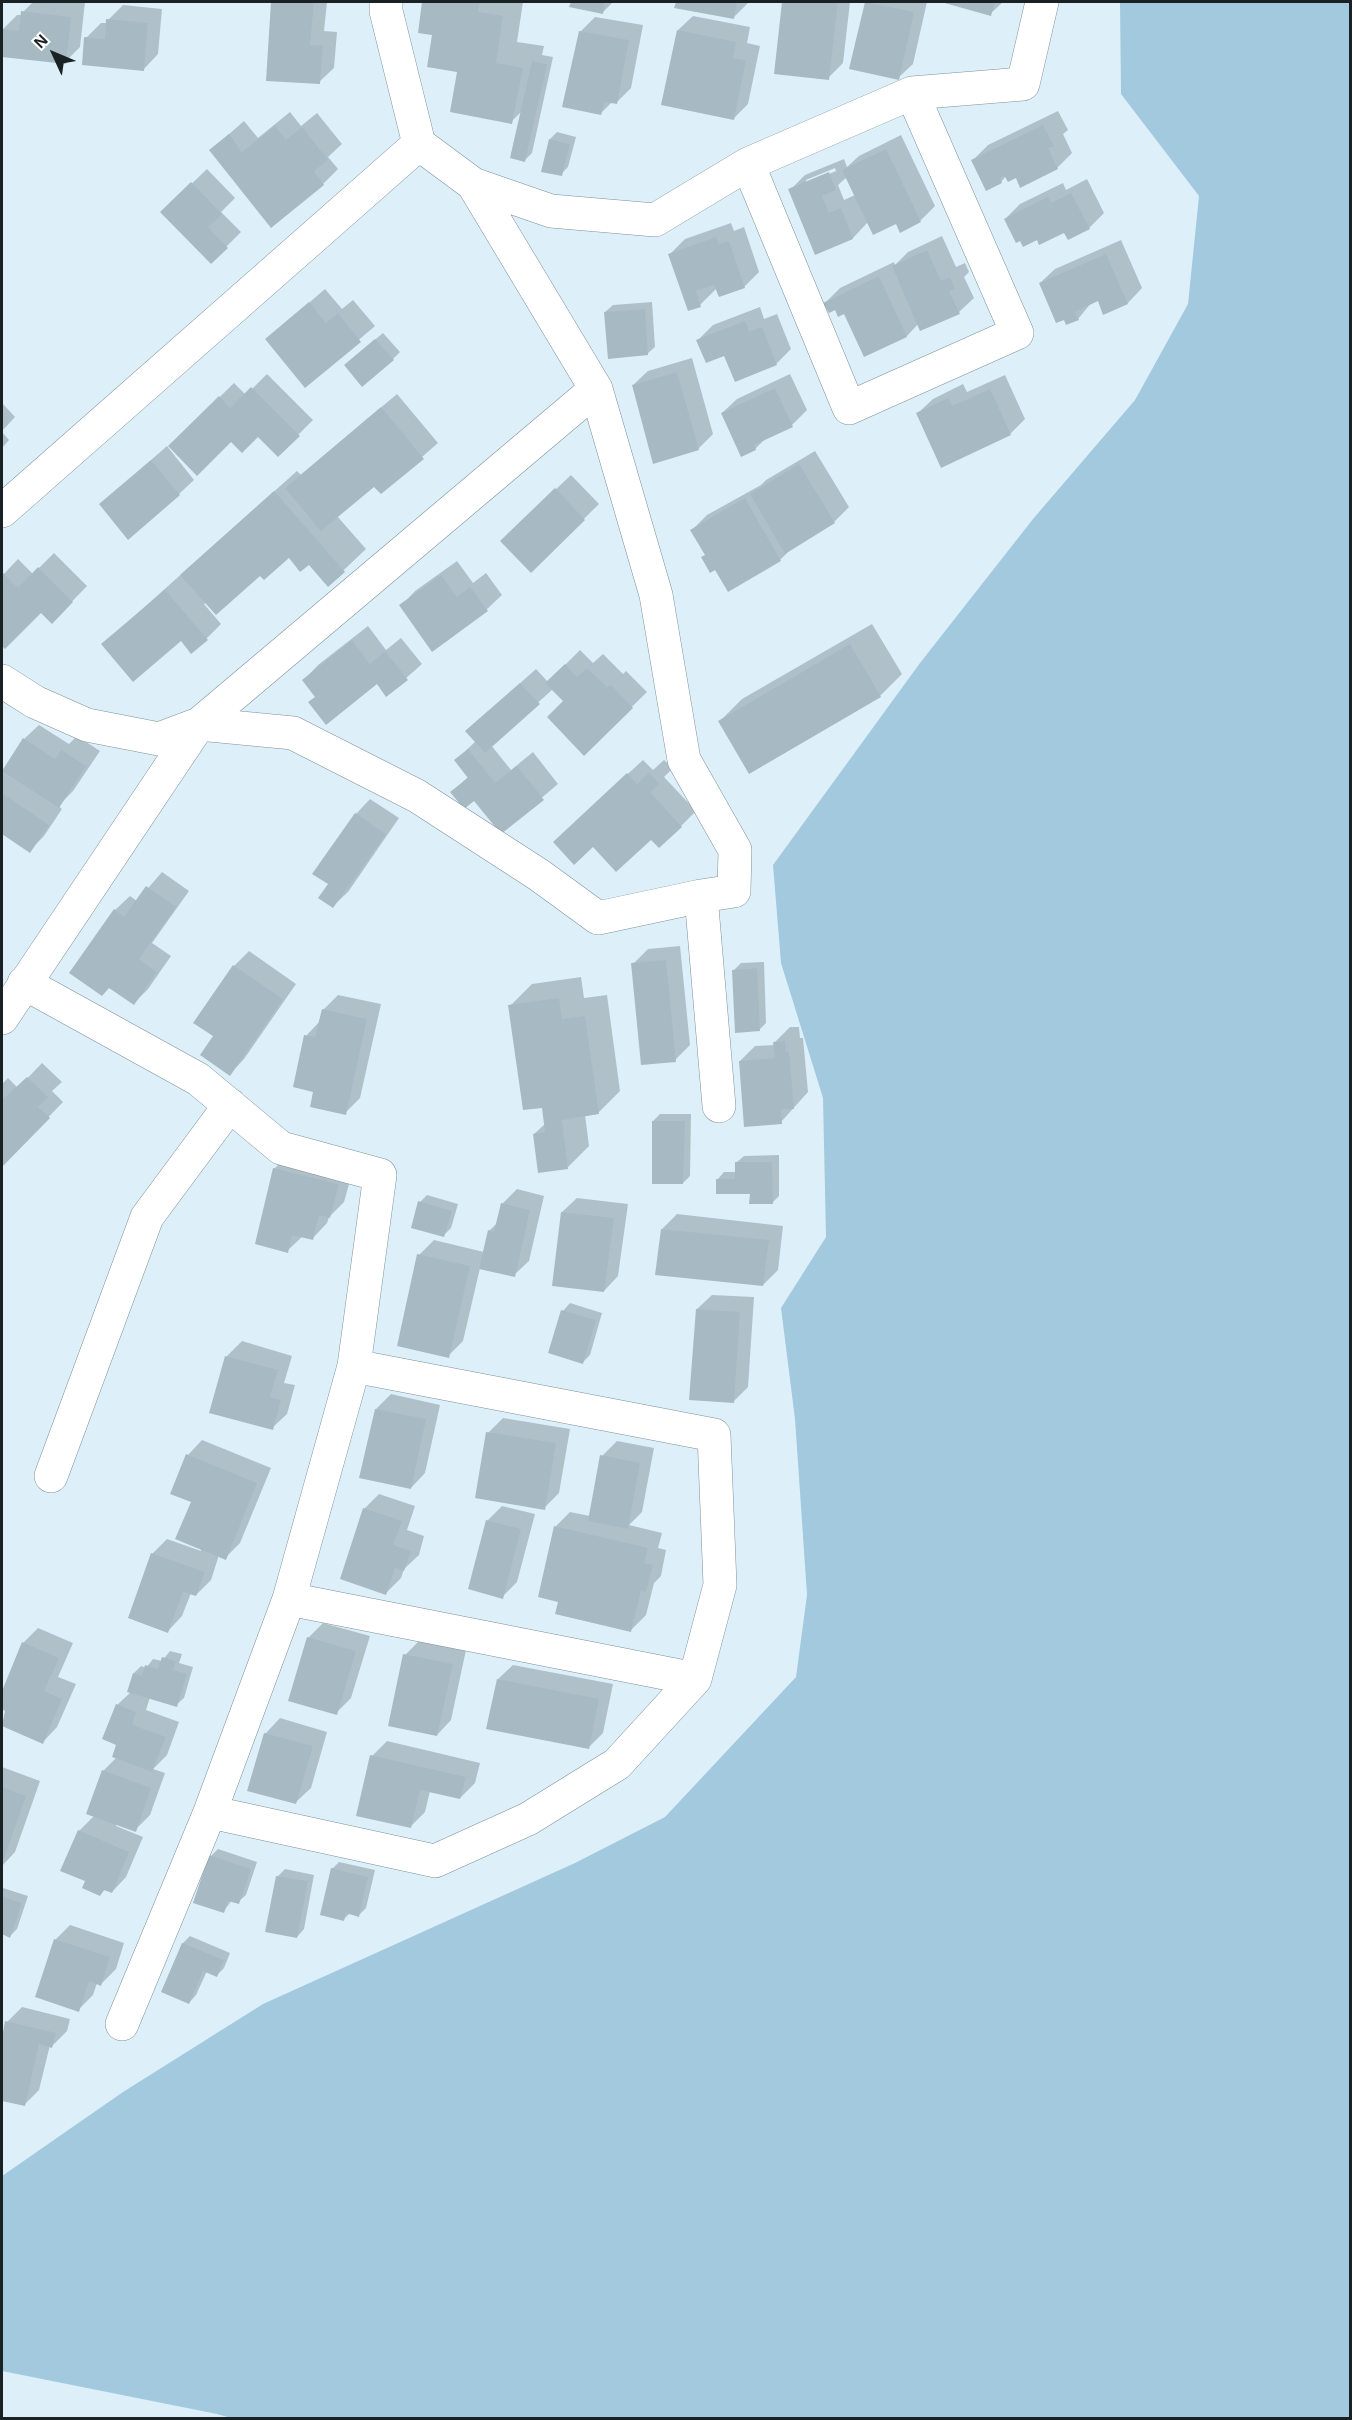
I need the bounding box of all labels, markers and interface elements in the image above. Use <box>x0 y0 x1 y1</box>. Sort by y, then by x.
north arrow <box>24 24 84 84</box>
text: N <box>31 31 51 51</box>

